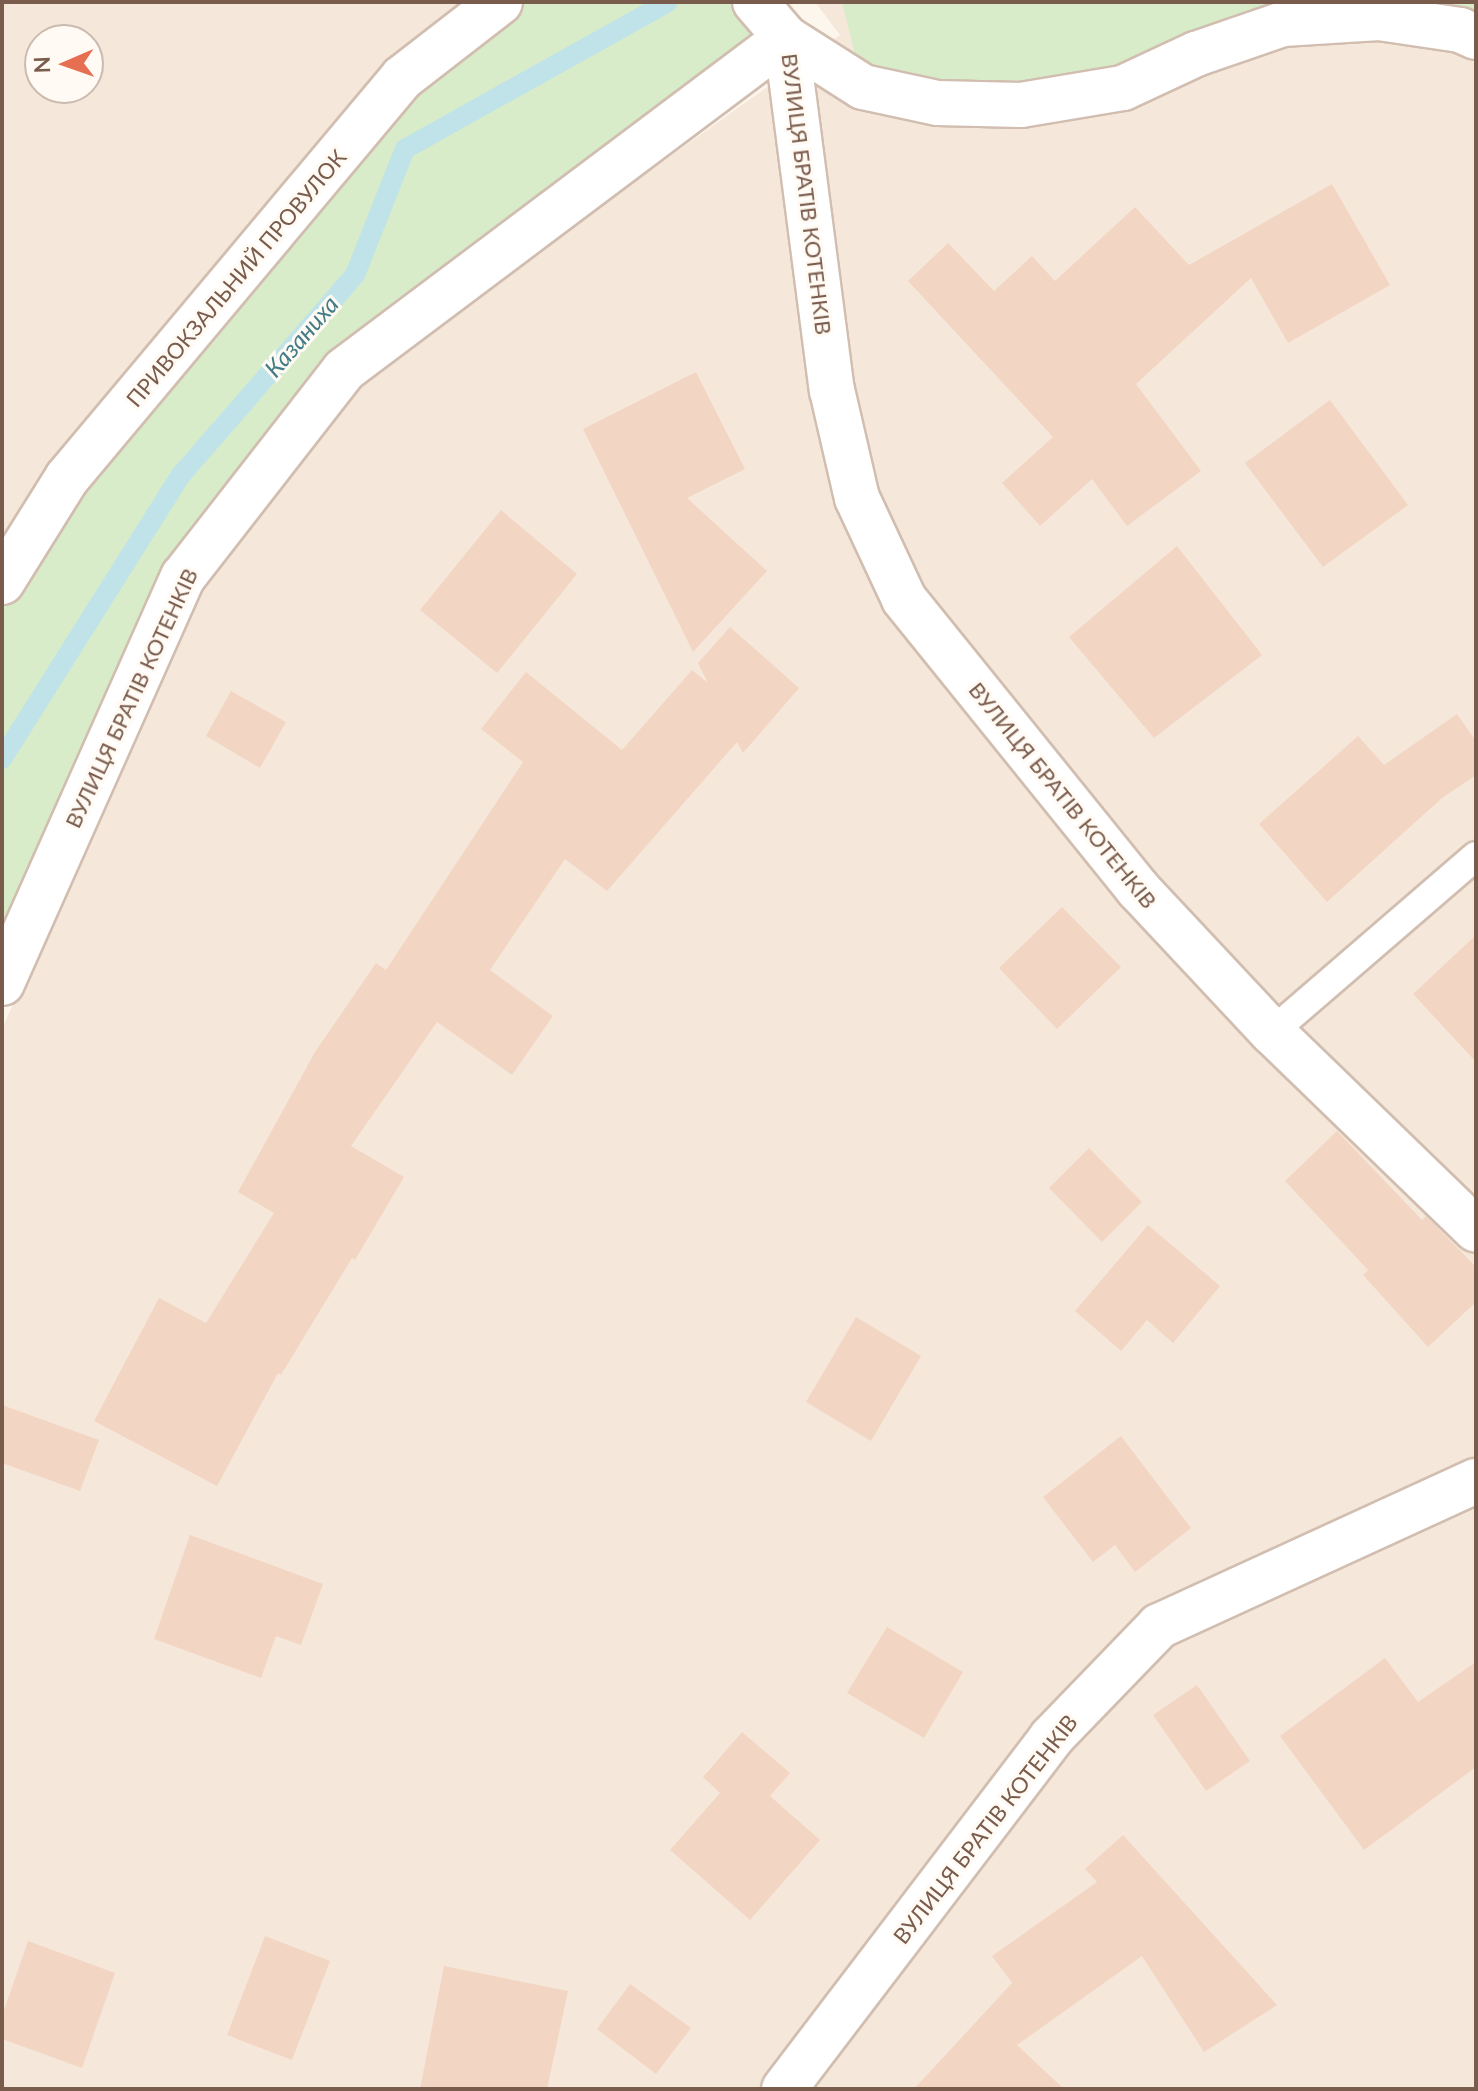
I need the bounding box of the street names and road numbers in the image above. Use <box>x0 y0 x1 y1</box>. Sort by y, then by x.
street label: ВУЛИЦЯ БРАТІВ КОТЕНКІВ <box>777 52 837 336</box>
street label: ПРИВОКЗАЛЬНИЙ ПРОВУЛОК <box>121 144 351 412</box>
street label: ВУЛИЦЯ БРАТІВ КОТЕНКІВ <box>59 564 203 832</box>
street label: ВУЛИЦЯ БРАТІВ КОТЕНКІВ <box>964 677 1162 913</box>
street label: ВУЛИЦЯ БРАТІВ КОТЕНКІВ <box>887 1709 1083 1949</box>

